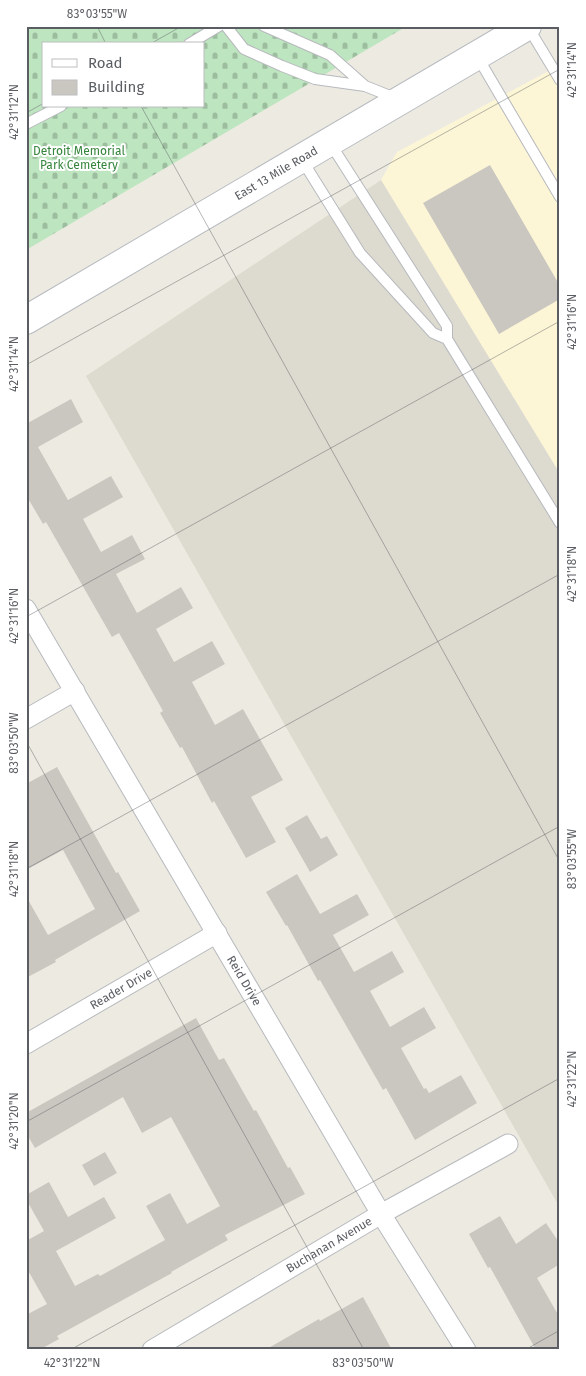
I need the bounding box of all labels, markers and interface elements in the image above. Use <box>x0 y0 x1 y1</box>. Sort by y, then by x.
text: 83°03'55"W <box>67 7 127 21</box>
legend <box>42 42 205 108</box>
text: 42°31'14"N <box>565 42 579 98</box>
text: Road <box>88 54 123 72</box>
text: Building <box>88 78 144 96</box>
text: 42°31'12"N <box>7 84 21 140</box>
street label: East 13 Mile Road <box>232 143 320 203</box>
park label: Detroit Memorial Park Cemetery <box>33 144 125 172</box>
text: 42°31'16"N <box>565 294 579 350</box>
text: 42°31'14"N <box>7 336 21 392</box>
text: 42°31'18"N <box>565 546 579 602</box>
text: 42°31'16"N <box>7 588 21 644</box>
text: 83°03'50"W <box>7 712 21 774</box>
text: 83°03'55"W <box>565 829 579 889</box>
text: 42°31'18"N <box>7 841 21 897</box>
street label: Reid Drive <box>224 953 264 1008</box>
street label: Reader Drive <box>87 965 155 1012</box>
text: 42°31'22"N <box>565 1051 579 1107</box>
text: 42°31'20"N <box>7 1092 21 1150</box>
street label: Buchanan Avenue <box>284 1214 375 1276</box>
text: 42°31'22"N <box>44 1356 100 1370</box>
text: 83°03'50"W <box>332 1356 394 1370</box>

